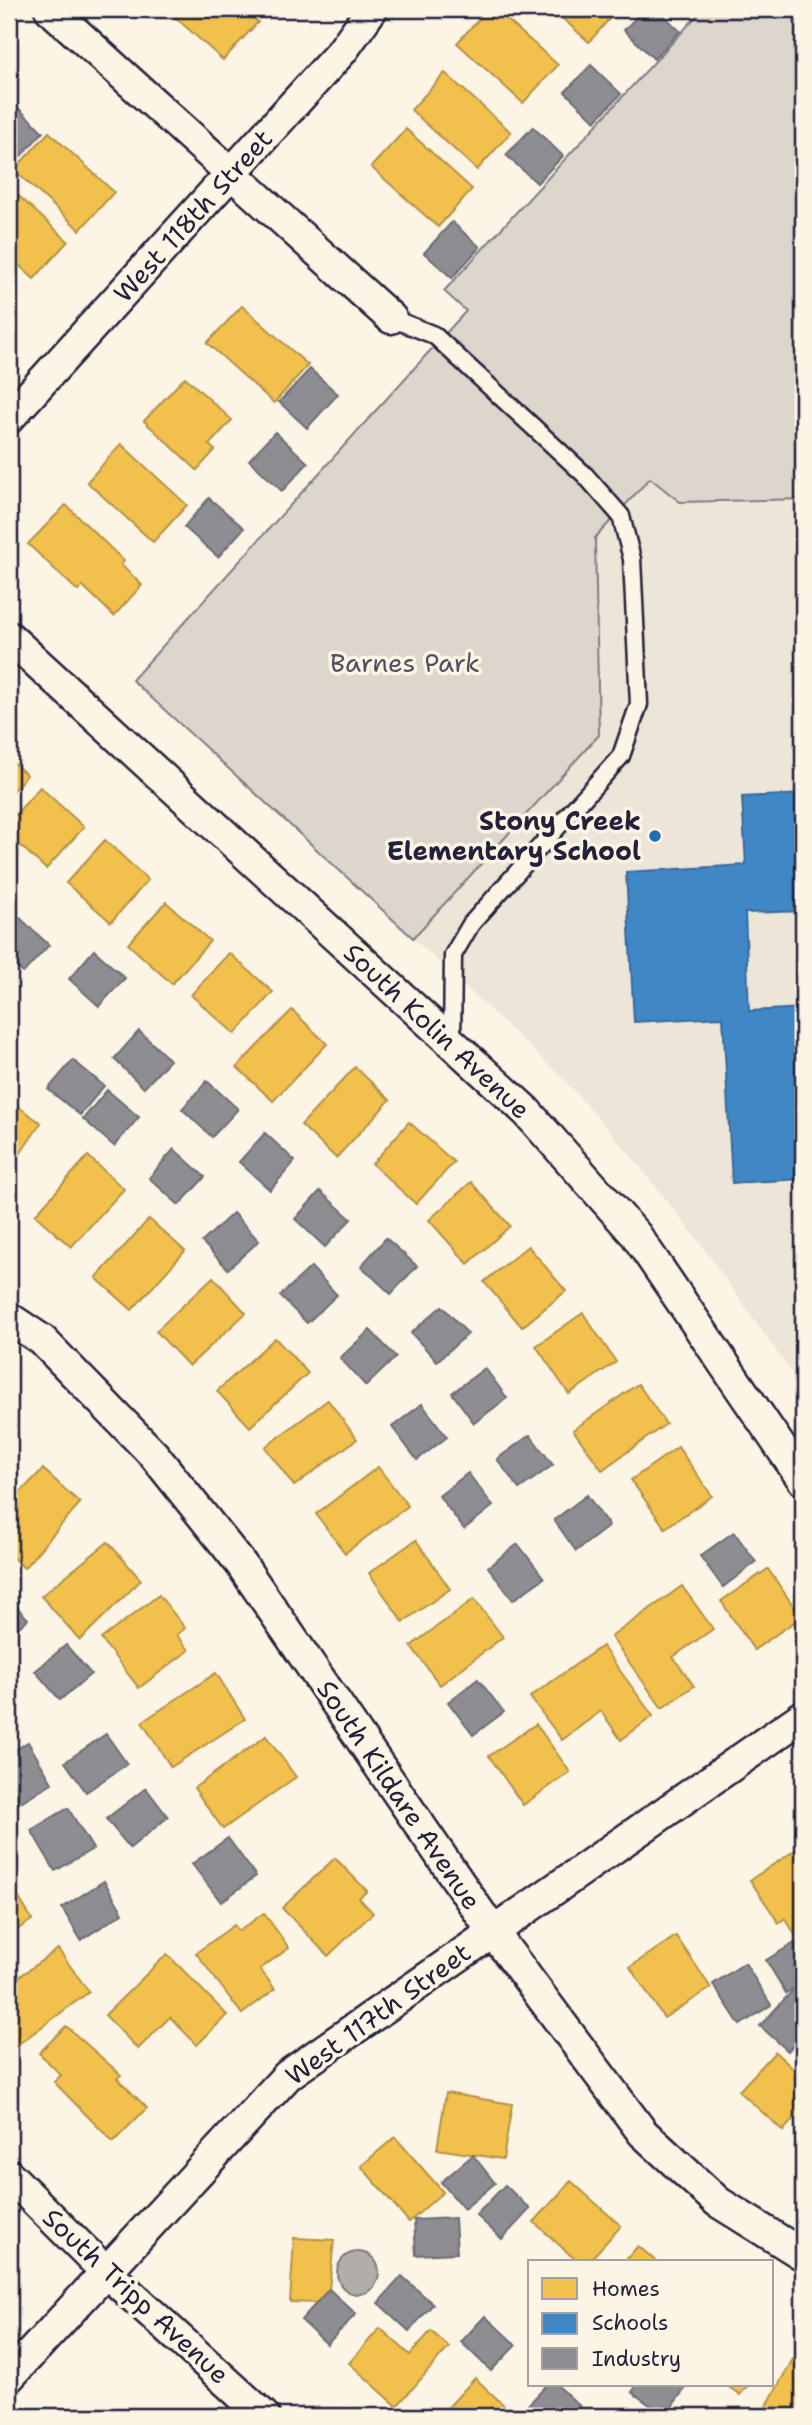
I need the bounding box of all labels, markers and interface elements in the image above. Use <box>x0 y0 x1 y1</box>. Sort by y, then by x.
street label: West 118th Street <box>105 122 280 310</box>
park label: Barnes Park <box>330 645 480 680</box>
place label: Stony Creek Elementary School <box>387 803 641 868</box>
marker: Stony Creek Elementary School <box>647 828 663 844</box>
street label: South Kolin Avenue <box>336 935 538 1126</box>
street label: South Kildare Avenue <box>309 1673 489 1917</box>
street label: West 117th Street <box>278 1935 477 2093</box>
street label: South Tripp Avenue <box>36 2200 237 2391</box>
legend <box>528 2260 774 2386</box>
text: Homes <box>592 2275 660 2303</box>
text: Schools <box>592 2309 668 2337</box>
text: Industry <box>592 2345 681 2373</box>

